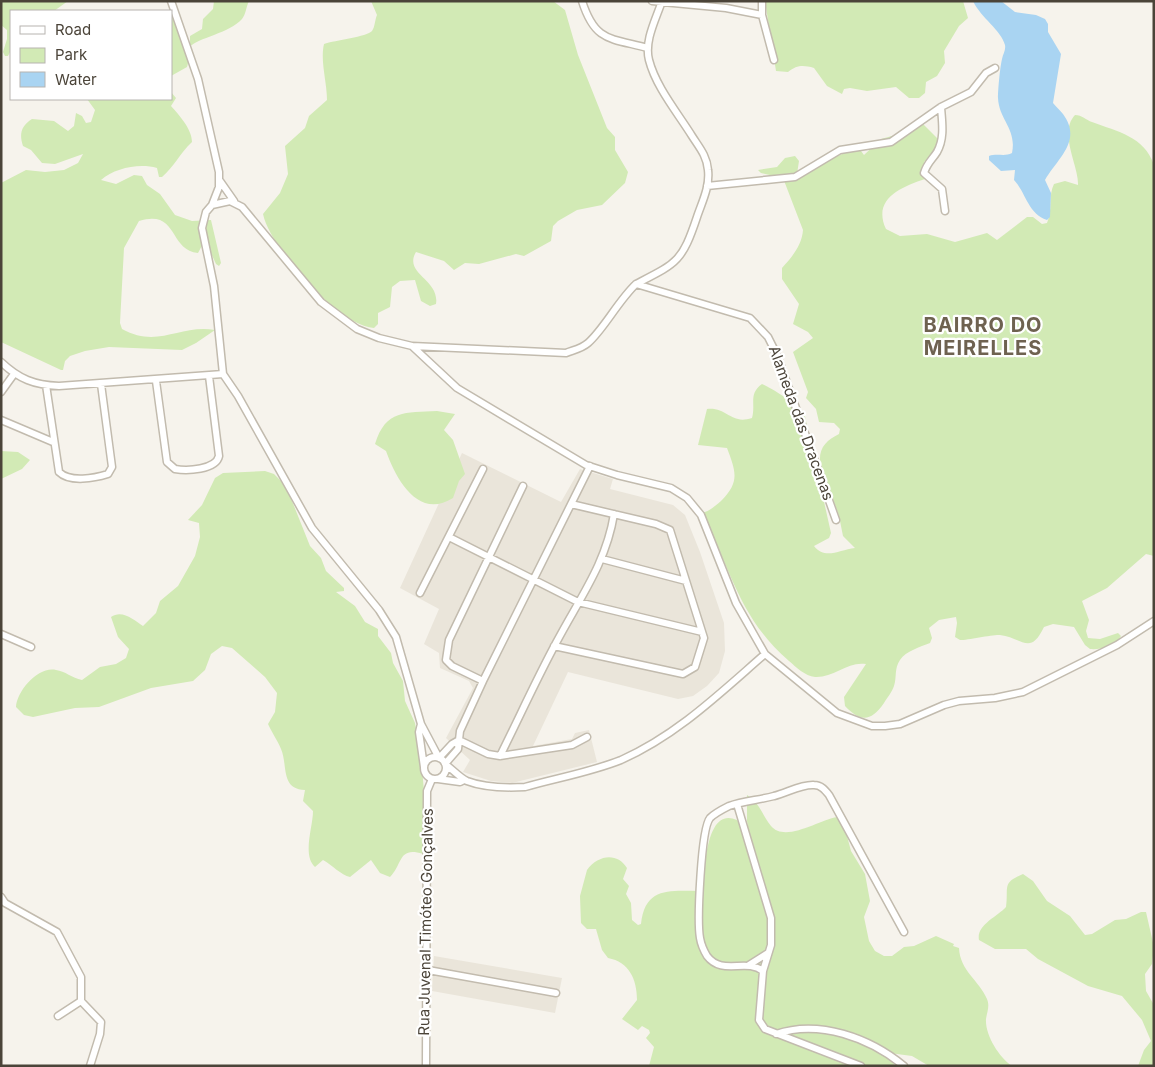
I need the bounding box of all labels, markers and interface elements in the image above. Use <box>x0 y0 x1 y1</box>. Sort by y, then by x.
legend <box>10 10 172 100</box>
text: Road <box>55 20 91 39</box>
text: Park <box>55 45 88 64</box>
text: Water <box>55 70 97 89</box>
district label: BAIRRO DO MEIRELLES <box>923 313 1043 360</box>
street label: Alameda das Dracenas <box>765 343 838 503</box>
street label: Rua Juvenal Timóteo Gonçalves <box>414 808 437 1036</box>

